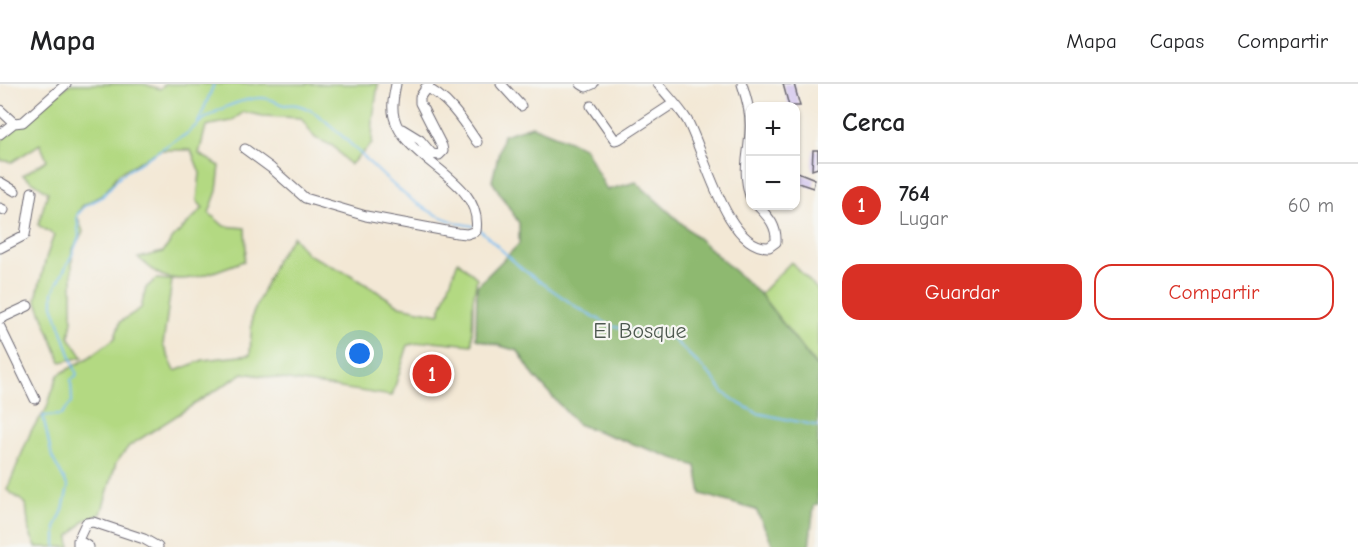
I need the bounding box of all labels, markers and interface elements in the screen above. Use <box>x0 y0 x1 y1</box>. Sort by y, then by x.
text: Mapa <box>30 25 96 57</box>
text: Mapa <box>1066 29 1117 53</box>
text: Capas <box>1150 29 1204 53</box>
text: Compartir <box>1237 29 1328 53</box>
map controls <box>746 102 800 210</box>
button: + <box>746 102 800 156</box>
text: Cerca <box>842 108 906 138</box>
button: − <box>746 156 800 210</box>
text: 764 <box>899 181 930 207</box>
text: 1 <box>858 194 865 217</box>
text: 60 m <box>1288 194 1334 217</box>
text: Lugar <box>899 207 948 230</box>
button: Guardar <box>842 264 1082 320</box>
button: Compartir <box>1094 264 1334 320</box>
park label: El Bosque <box>593 318 687 344</box>
your location <box>345 339 374 368</box>
pin: 1 <box>412 352 452 396</box>

